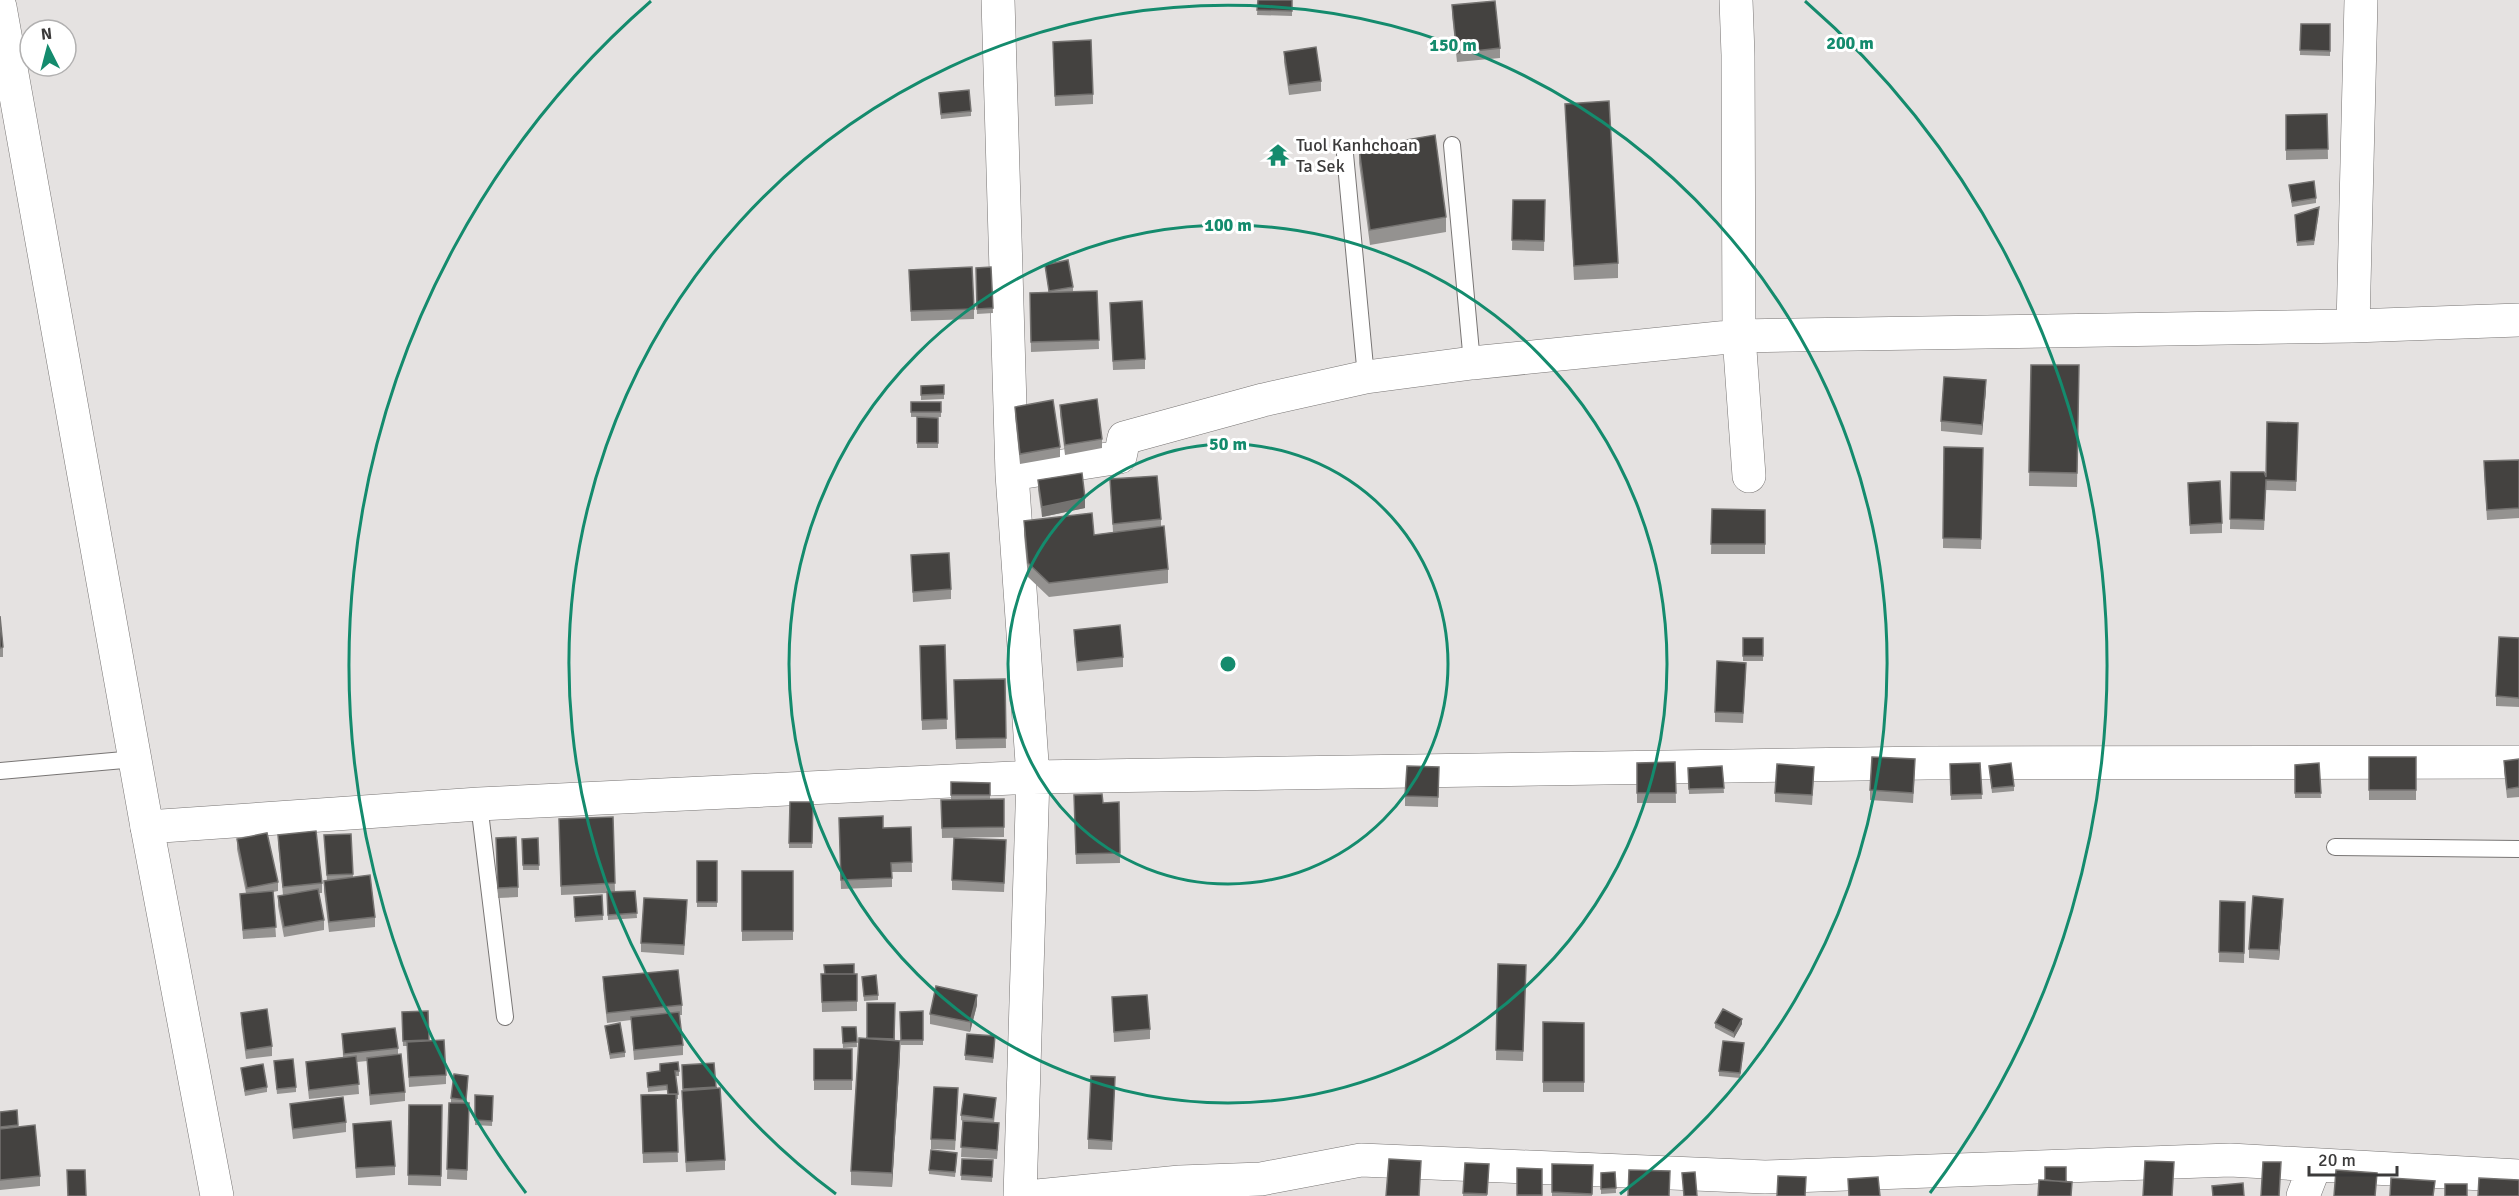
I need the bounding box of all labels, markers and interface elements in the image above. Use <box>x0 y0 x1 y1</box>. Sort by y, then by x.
north arrow <box>18 18 78 78</box>
text: N <box>40 24 53 45</box>
text: 200 m <box>1826 32 1874 54</box>
text: 150 m <box>1429 34 1477 56</box>
place label: Tuol Kanhchoan Ta Sek <box>1296 134 1418 177</box>
temple icon: Tuol Kanhchoan Ta Sek <box>1265 142 1291 168</box>
text: 100 m <box>1204 214 1252 236</box>
text: 50 m <box>1209 433 1247 455</box>
centre of rings <box>1218 654 1238 674</box>
scale bar <box>2309 1139 2398 1177</box>
text: 20 m <box>2318 1149 2356 1171</box>

